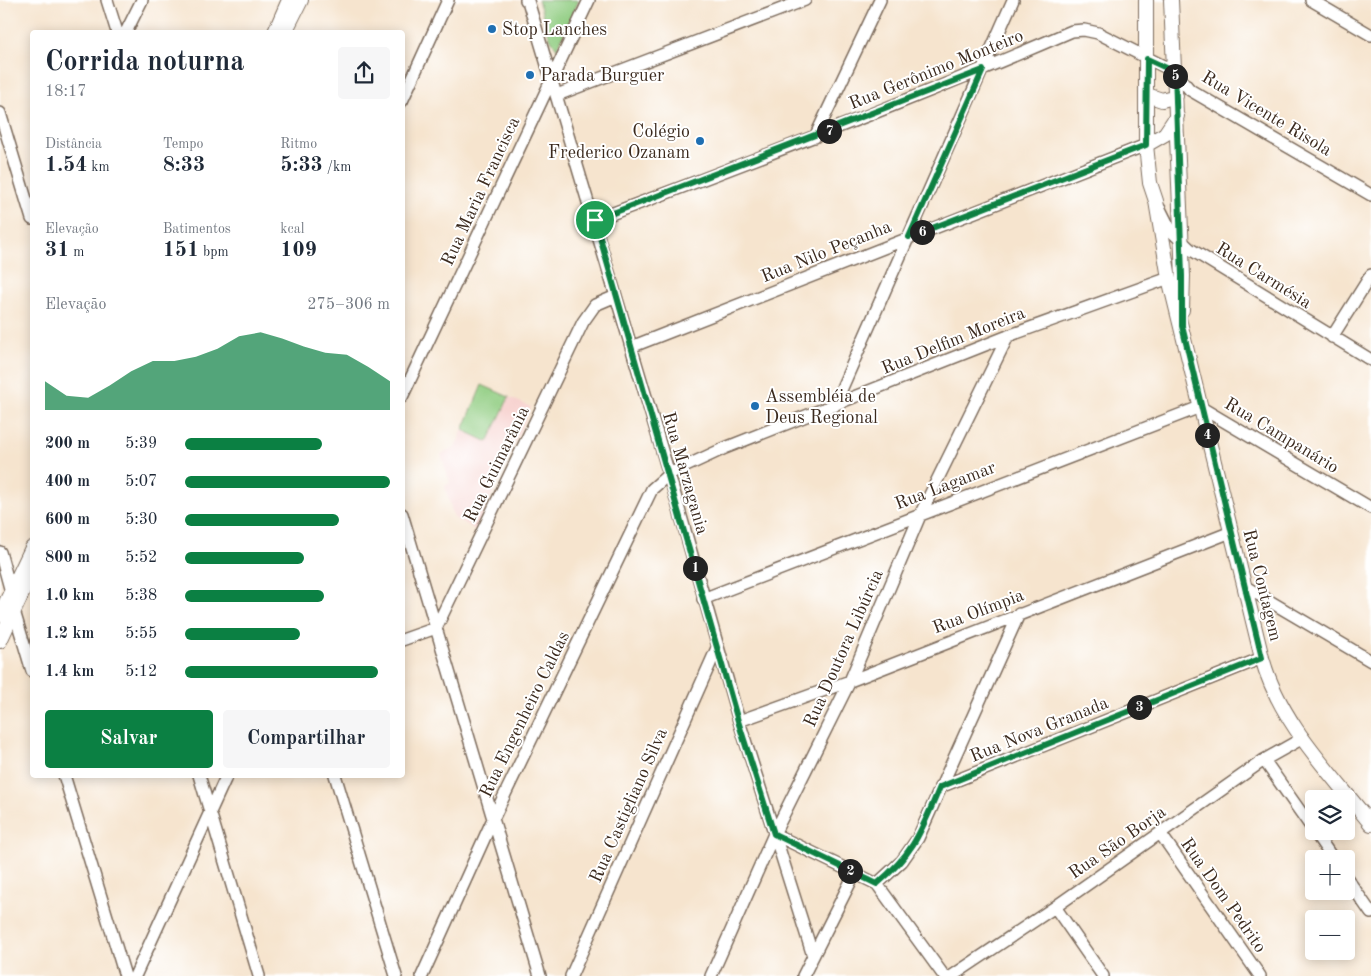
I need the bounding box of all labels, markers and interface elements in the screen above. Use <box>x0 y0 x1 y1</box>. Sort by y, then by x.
place label: Stop Lanches <box>502 21 607 39</box>
marker: Stop Lanches <box>486 23 498 35</box>
street label: Rua Gerônimo Monteiro <box>847 27 1026 113</box>
button: share <box>338 47 390 99</box>
text: Corrida noturna <box>45 49 245 77</box>
pin: 5 <box>1162 64 1188 88</box>
place label: Parada Burguer <box>540 67 665 85</box>
street label: Rua Vicente Risola <box>1198 68 1335 160</box>
marker: Parada Burguer <box>524 69 536 81</box>
text: 5 <box>1171 69 1180 83</box>
text: 18:17 <box>45 84 87 100</box>
street label: Rua Maria Francisca <box>439 114 523 269</box>
pin: 7 <box>816 118 842 144</box>
place label: Colégio Frederico Ozanam <box>548 123 690 162</box>
text: 7 <box>825 124 834 138</box>
marker: Colégio Frederico Ozanam <box>694 135 706 147</box>
text: Distância <box>45 137 102 151</box>
text: Tempo <box>163 137 203 151</box>
text: Ritmo <box>280 137 317 151</box>
text: 1.54 <box>45 155 87 176</box>
text: 8:33 <box>163 155 205 176</box>
text: 5:33 <box>280 155 323 176</box>
text: km <box>87 160 110 174</box>
text: /km <box>323 160 351 174</box>
pin <box>574 199 616 241</box>
icon: arrive <box>581 206 609 234</box>
street label: Rua Nilo Peçanha <box>759 218 894 286</box>
pin: 6 <box>910 220 934 244</box>
text: Elevação <box>45 222 99 236</box>
text: Batimentos <box>163 222 231 236</box>
text: kcal <box>280 222 304 236</box>
text: 6 <box>918 225 927 239</box>
street label: Rua Carmésia <box>1213 239 1315 312</box>
text: 31 <box>45 240 69 261</box>
text: 151 <box>163 240 199 261</box>
text: 109 <box>280 240 317 261</box>
text: m <box>69 245 84 259</box>
text: bpm <box>199 245 229 259</box>
text: Elevação <box>45 297 106 313</box>
text: 275–306 m <box>307 297 390 313</box>
street label: Rua Delfim Moreira <box>879 304 1028 378</box>
place label: Assembléia de Deus Regional <box>765 388 878 427</box>
street label: Rua Campanário <box>1221 395 1342 477</box>
marker: Assembléia de Deus Regional <box>749 400 761 412</box>
street label: Rua Guimarânia <box>461 403 533 525</box>
street label: Rua Marzagania <box>659 410 711 537</box>
pin: 4 <box>1194 422 1220 448</box>
text: 4 <box>1203 428 1212 442</box>
text: 200 m <box>45 436 90 452</box>
text: 5:39 <box>125 436 157 452</box>
street label: Rua Lagamar <box>892 458 999 513</box>
text: 400 m <box>45 474 90 490</box>
text: 5:07 <box>125 474 157 490</box>
text: 600 m <box>45 512 90 528</box>
text: 5:30 <box>125 512 157 528</box>
street label: Rua Contagem <box>1239 527 1285 643</box>
text: 800 m <box>45 550 90 566</box>
text: 5:52 <box>125 550 157 566</box>
pin: 1 <box>682 556 708 580</box>
text: 1 <box>691 561 700 575</box>
street label: Rua Doutora Libúrcia <box>801 567 887 730</box>
street label: Rua Olímpia <box>930 586 1027 638</box>
text: 1.0 km <box>45 588 94 604</box>
text: 5:38 <box>125 588 157 604</box>
text: 1.2 km <box>45 626 94 642</box>
text: 5:55 <box>125 626 157 642</box>
street label: Rua Engenheiro Caldas <box>477 628 573 800</box>
text: 1.4 km <box>45 664 94 680</box>
text: 5:12 <box>125 664 157 680</box>
street label: Rua Nova Granada <box>968 694 1111 766</box>
pin: 3 <box>1126 694 1152 720</box>
text: 3 <box>1135 700 1144 714</box>
button: Salvar <box>45 710 213 768</box>
button: Compartilhar <box>223 710 390 768</box>
street label: Rua Castigliano Silva <box>587 725 671 885</box>
map controls <box>1305 790 1355 960</box>
button: layers <box>1305 790 1355 840</box>
street label: Rua São Borja <box>1066 803 1169 883</box>
street label: Rua Dom Pedrito <box>1177 835 1269 956</box>
button: + <box>1305 850 1355 900</box>
pin: 2 <box>838 858 862 884</box>
text: 2 <box>846 864 855 878</box>
button: − <box>1305 910 1355 960</box>

